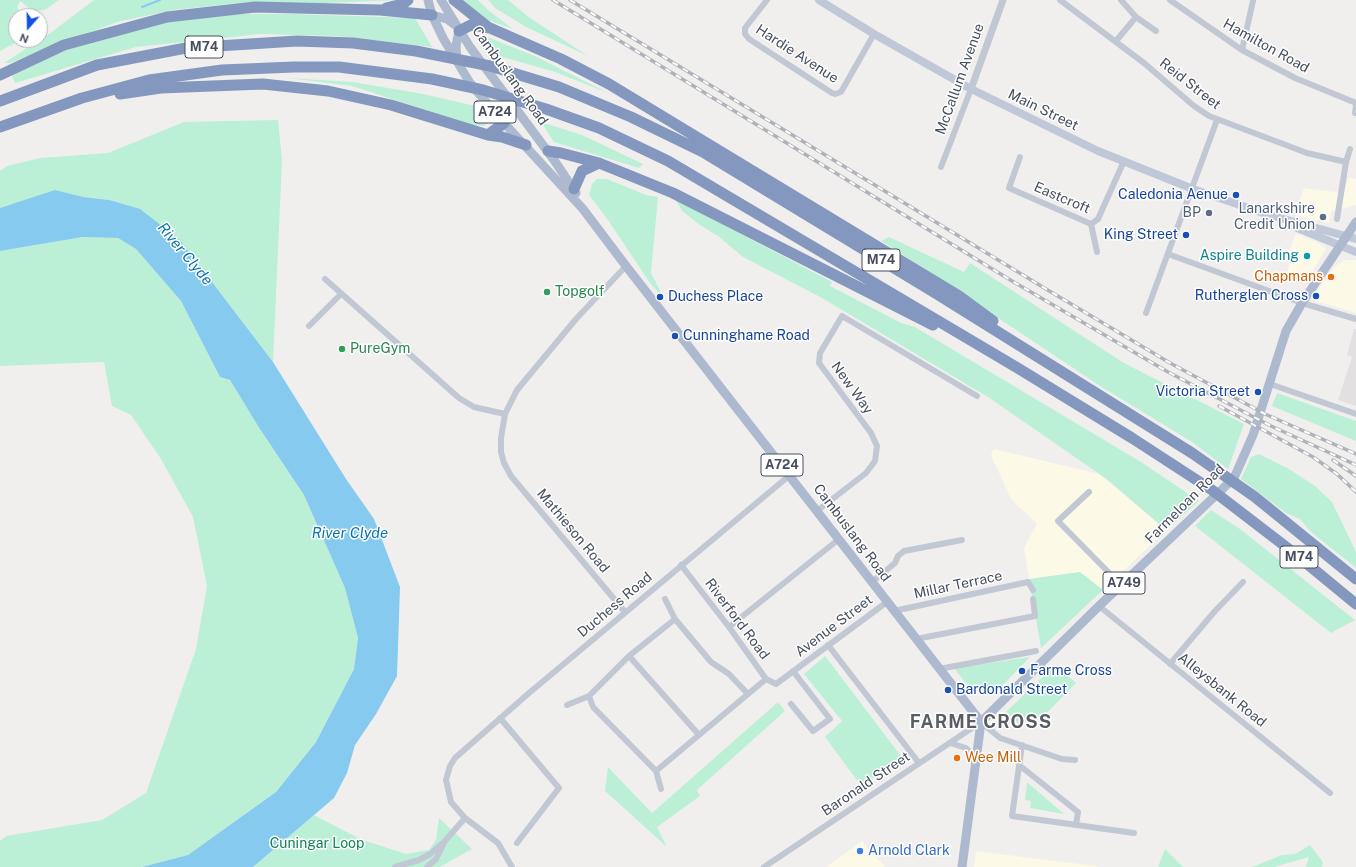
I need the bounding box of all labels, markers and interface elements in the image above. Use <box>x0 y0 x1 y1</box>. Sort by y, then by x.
north arrow <box>8 8 48 48</box>
street label: Hamilton Road <box>1220 15 1312 77</box>
street label: Hardie Avenue <box>753 21 841 87</box>
street label: McCallum Avenue <box>932 21 988 137</box>
street label: Cambuslang Road <box>468 23 552 129</box>
text: N <box>18 31 30 45</box>
road number: M74 <box>185 36 223 58</box>
street label: Reid Street <box>1156 55 1224 113</box>
street label: Main Street <box>1005 86 1081 134</box>
road number: A724 <box>474 101 516 123</box>
street label: Eastcroft <box>1031 179 1093 217</box>
place label: Caledonia Aenue <box>1118 187 1228 203</box>
marker: Caledonia Aenue <box>1231 190 1241 200</box>
place label: Lanarkshire Credit Union <box>1234 201 1315 234</box>
place label: BP <box>1183 205 1201 221</box>
marker: BP <box>1204 208 1214 218</box>
marker: Lanarkshire Credit Union <box>1318 212 1328 222</box>
water label: River Clyde <box>154 219 216 289</box>
place label: King Street <box>1104 227 1178 243</box>
marker: King Street <box>1181 230 1191 240</box>
place label: Aspire Building <box>1200 248 1299 264</box>
road number: M74 <box>862 249 900 271</box>
marker: Aspire Building <box>1302 251 1312 261</box>
place label: Chapmans <box>1254 269 1323 285</box>
marker: Chapmans <box>1326 272 1336 282</box>
place label: Topgolf <box>555 284 604 300</box>
marker: Topgolf <box>542 287 552 297</box>
place label: Rutherglen Cross <box>1195 288 1308 304</box>
place label: Duchess Place <box>668 289 763 305</box>
marker: Rutherglen Cross <box>1311 291 1321 301</box>
marker: Duchess Place <box>655 292 665 302</box>
place label: Cunninghame Road <box>683 328 810 344</box>
marker: Cunninghame Road <box>670 331 680 341</box>
place label: PureGym <box>350 341 410 357</box>
marker: PureGym <box>337 344 347 354</box>
street label: New Way <box>827 359 877 417</box>
place label: Victoria Street <box>1156 384 1250 400</box>
marker: Victoria Street <box>1253 387 1263 397</box>
road number: A724 <box>761 454 803 476</box>
street label: Farmeloan Road <box>1142 461 1228 547</box>
street label: Cambuslang Road <box>810 481 894 585</box>
street label: Mathieson Road <box>533 486 613 576</box>
water label: River Clyde <box>312 524 388 542</box>
road number: M74 <box>1280 546 1318 568</box>
street label: Millar Terrace <box>912 567 1004 603</box>
street label: Duchess Road <box>574 569 656 641</box>
road number: A749 <box>1103 572 1145 594</box>
street label: Riverford Road <box>701 575 773 663</box>
street label: Avenue Street <box>792 591 876 661</box>
street label: Alleysbank Road <box>1175 649 1269 731</box>
place label: Farme Cross <box>1030 663 1112 679</box>
marker: Farme Cross <box>1017 666 1027 676</box>
place label: Bardonald Street <box>956 682 1067 698</box>
marker: Bardonald Street <box>943 685 953 695</box>
district label: FARME CROSS <box>910 711 1052 733</box>
street label: Baronald Street <box>819 748 913 820</box>
place label: Wee Mill <box>965 750 1021 766</box>
marker: Wee Mill <box>952 753 962 763</box>
park label: Cuningar Loop <box>270 836 364 852</box>
place label: Arnold Clark <box>868 843 950 859</box>
marker: Arnold Clark <box>855 846 865 856</box>

